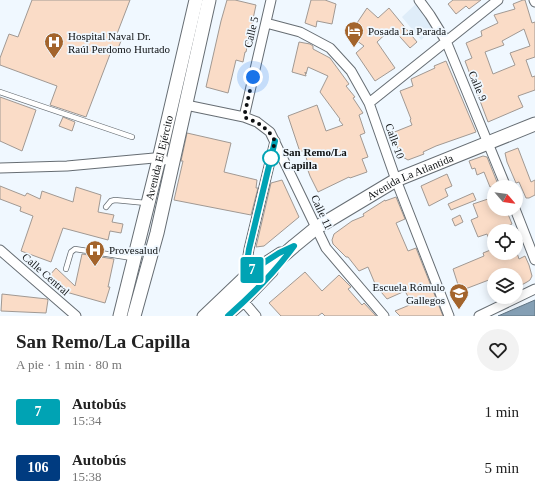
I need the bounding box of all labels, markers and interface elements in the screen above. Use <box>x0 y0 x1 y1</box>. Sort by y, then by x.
street label: Calle 5 <box>242 15 260 49</box>
hotel icon: Posada La Parada <box>343 20 365 48</box>
place label: Posada La Parada <box>368 25 446 37</box>
place label: Hospital Naval Dr. Raúl Perdomo Hurtado <box>68 30 171 55</box>
hospital icon: Hospital Naval Dr. Raúl Perdomo Hurtado <box>43 31 65 59</box>
your location <box>243 67 263 87</box>
street label: Calle 9 <box>466 69 490 103</box>
street label: Avenida El Ejército <box>143 114 175 201</box>
street label: Calle 10 <box>383 122 407 161</box>
place label: San Remo/La Capilla <box>283 146 347 171</box>
marker: San Remo/La Capilla <box>262 149 280 167</box>
street label: Avenida La Atlantida <box>365 152 455 202</box>
north arrow <box>487 180 523 216</box>
map controls <box>487 180 523 304</box>
street label: Calle 11 <box>309 193 335 231</box>
button: locate <box>487 224 523 260</box>
hospital icon: Provesalud <box>84 239 106 267</box>
place label: Provesalud <box>109 244 158 256</box>
street label: Calle Central <box>20 250 72 298</box>
line badge: 7 <box>239 257 265 283</box>
text: 7 <box>249 262 256 277</box>
button: layers <box>487 268 523 304</box>
place label: Escuela Rómulo Gallegos <box>373 281 445 306</box>
school or university icon: Escuela Rómulo Gallegos <box>448 282 470 310</box>
button: heart <box>477 329 519 371</box>
text: San Remo/La Capilla <box>16 331 190 352</box>
text: A pie · 1 min · 80 m <box>16 357 122 372</box>
text: Autobús <box>72 396 126 412</box>
text: 7 <box>35 404 42 419</box>
text: 1 min <box>484 404 519 420</box>
text: 15:34 <box>72 413 102 428</box>
text: Autobús <box>72 452 126 468</box>
text: 106 <box>28 460 49 475</box>
text: 5 min <box>484 460 519 476</box>
text: 15:38 <box>72 469 102 484</box>

